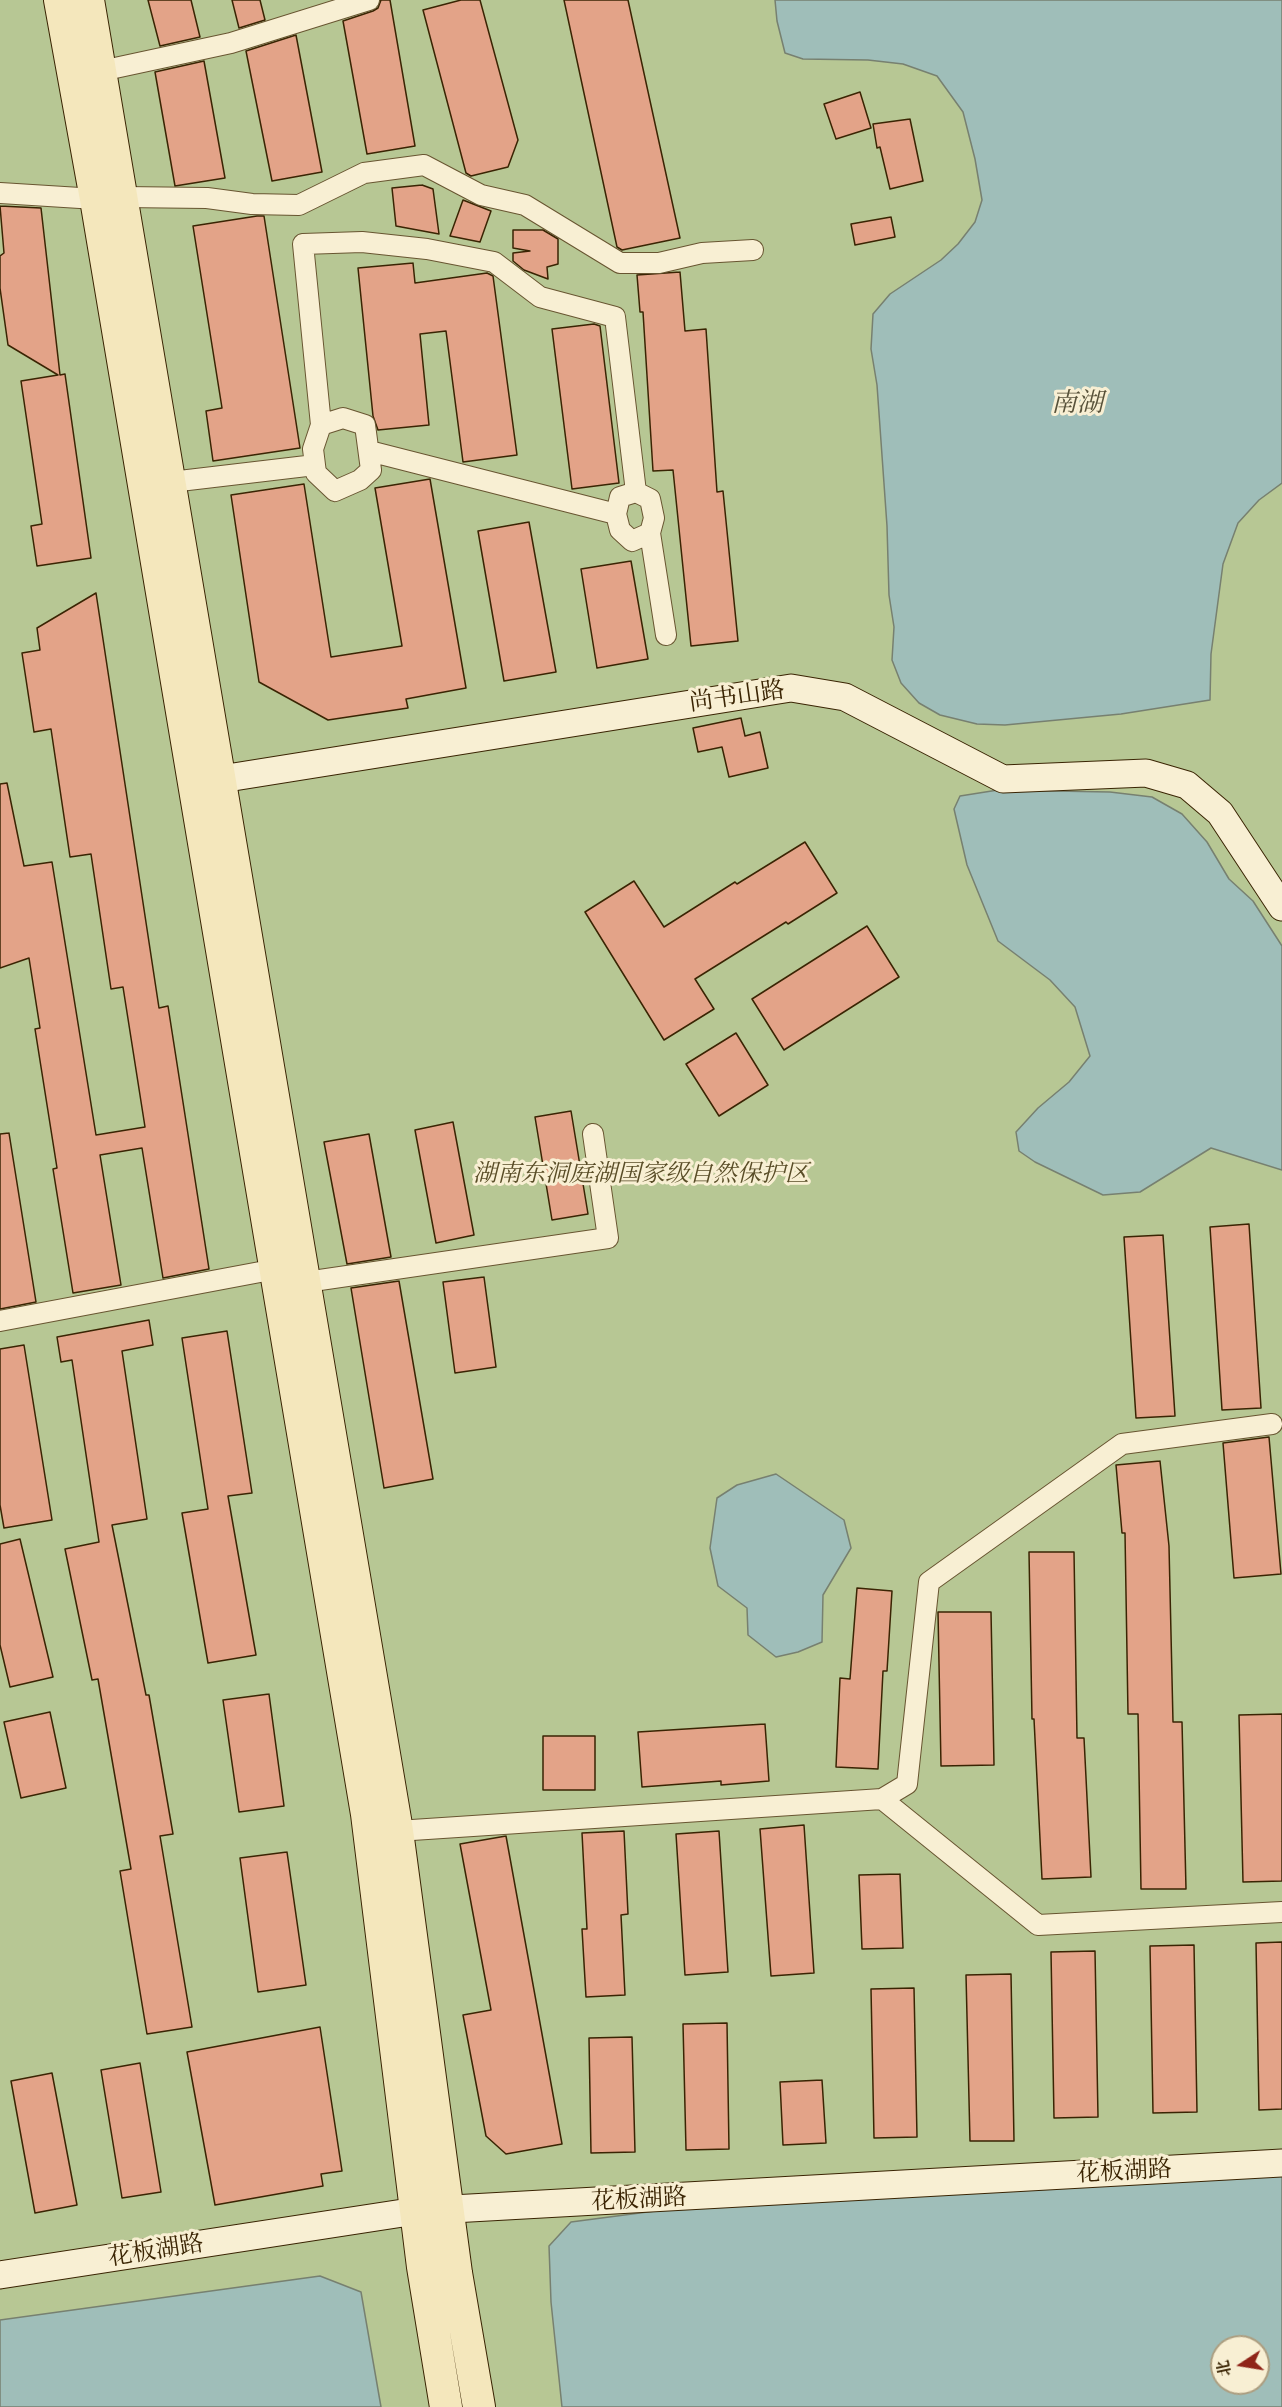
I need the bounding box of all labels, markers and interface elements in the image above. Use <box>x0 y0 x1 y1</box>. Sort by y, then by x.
water label: 南湖 <box>1051 388 1103 420</box>
street label: 尚书山路 <box>687 676 787 718</box>
park label: 湖南东洞庭湖国家级自然保护区 <box>473 1160 809 1188</box>
street label: 花板湖路 <box>1075 2155 1173 2189</box>
street label: 花板湖路 <box>590 2183 688 2217</box>
street label: 花板湖路 <box>106 2229 206 2273</box>
north arrow <box>1210 2335 1270 2395</box>
text: 北 <box>1212 2358 1236 2378</box>

